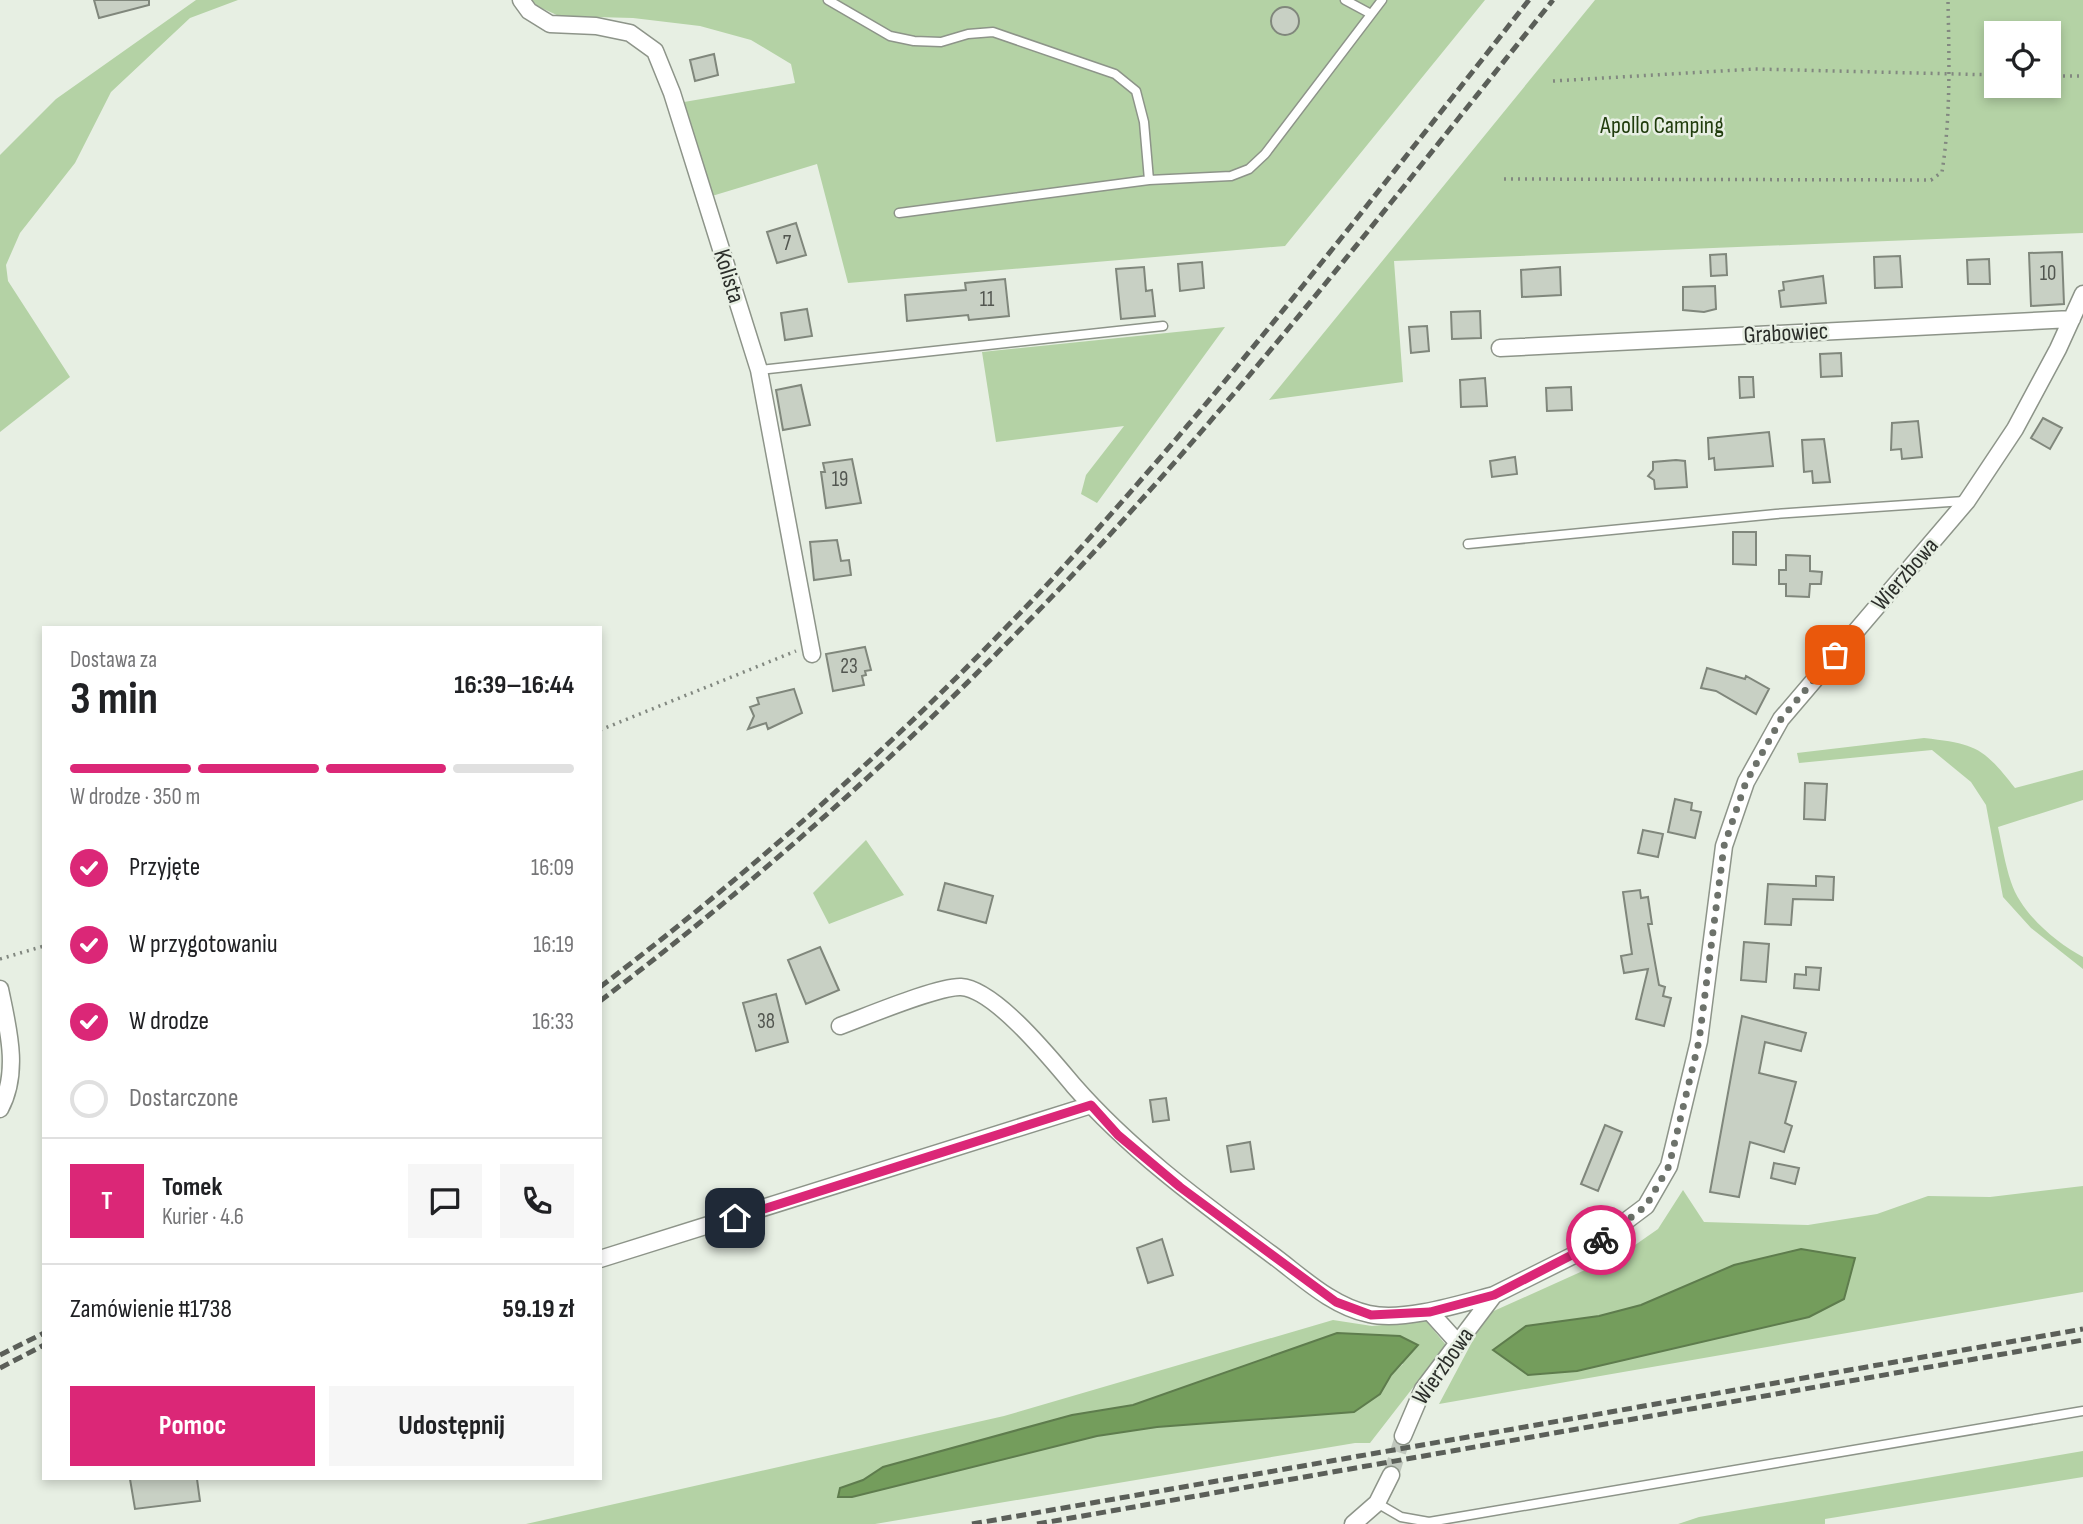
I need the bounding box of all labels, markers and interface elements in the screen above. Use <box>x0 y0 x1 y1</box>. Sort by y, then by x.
map controls <box>1984 21 2061 98</box>
button: locate <box>1984 21 2061 98</box>
park label: Apollo Camping <box>1599 111 1724 140</box>
house number: 7 <box>783 231 792 256</box>
street label: Kolista <box>707 246 751 306</box>
house number: 10 <box>2040 261 2056 286</box>
house number: 11 <box>980 287 995 312</box>
street label: Grabowiec <box>1743 316 1829 350</box>
house number: 19 <box>832 467 848 492</box>
street label: Wierzbowa <box>1865 531 1945 617</box>
pin <box>1805 625 1865 685</box>
icon: bag <box>1816 636 1854 674</box>
text: Dostawa za <box>70 646 157 674</box>
house number: 23 <box>840 654 858 679</box>
text: 16:39–16:44 <box>454 670 574 701</box>
text: 3 min <box>70 672 158 727</box>
text: W drodze · 350 m <box>70 783 200 811</box>
icon: check <box>70 849 108 887</box>
text: Przyjęte <box>129 852 200 883</box>
text: 16:09 <box>531 854 574 882</box>
icon: check <box>70 926 108 964</box>
text: W przygotowaniu <box>129 929 278 960</box>
text: 16:19 <box>533 931 574 959</box>
icon: check <box>70 1003 108 1041</box>
text: W drodze <box>129 1006 209 1037</box>
text: 16:33 <box>532 1008 574 1036</box>
house number: 38 <box>757 1009 775 1034</box>
text: Dostarczone <box>129 1083 238 1114</box>
button: chat <box>408 1164 482 1238</box>
button: phone <box>500 1164 574 1238</box>
text: Tomek <box>162 1172 222 1203</box>
text: T <box>101 1186 113 1217</box>
pin <box>705 1188 765 1248</box>
icon: home <box>716 1199 754 1237</box>
text: Kurier · 4.6 <box>162 1203 244 1231</box>
courier <box>1566 1205 1636 1275</box>
icon: bike <box>1582 1221 1620 1259</box>
text: Zamówienie #1738 <box>70 1294 232 1325</box>
text: 59.19 zł <box>503 1294 574 1325</box>
street label: Wierzbowa <box>1406 1322 1480 1410</box>
button: Pomoc <box>70 1386 315 1466</box>
button: Udostępnij <box>329 1386 574 1466</box>

